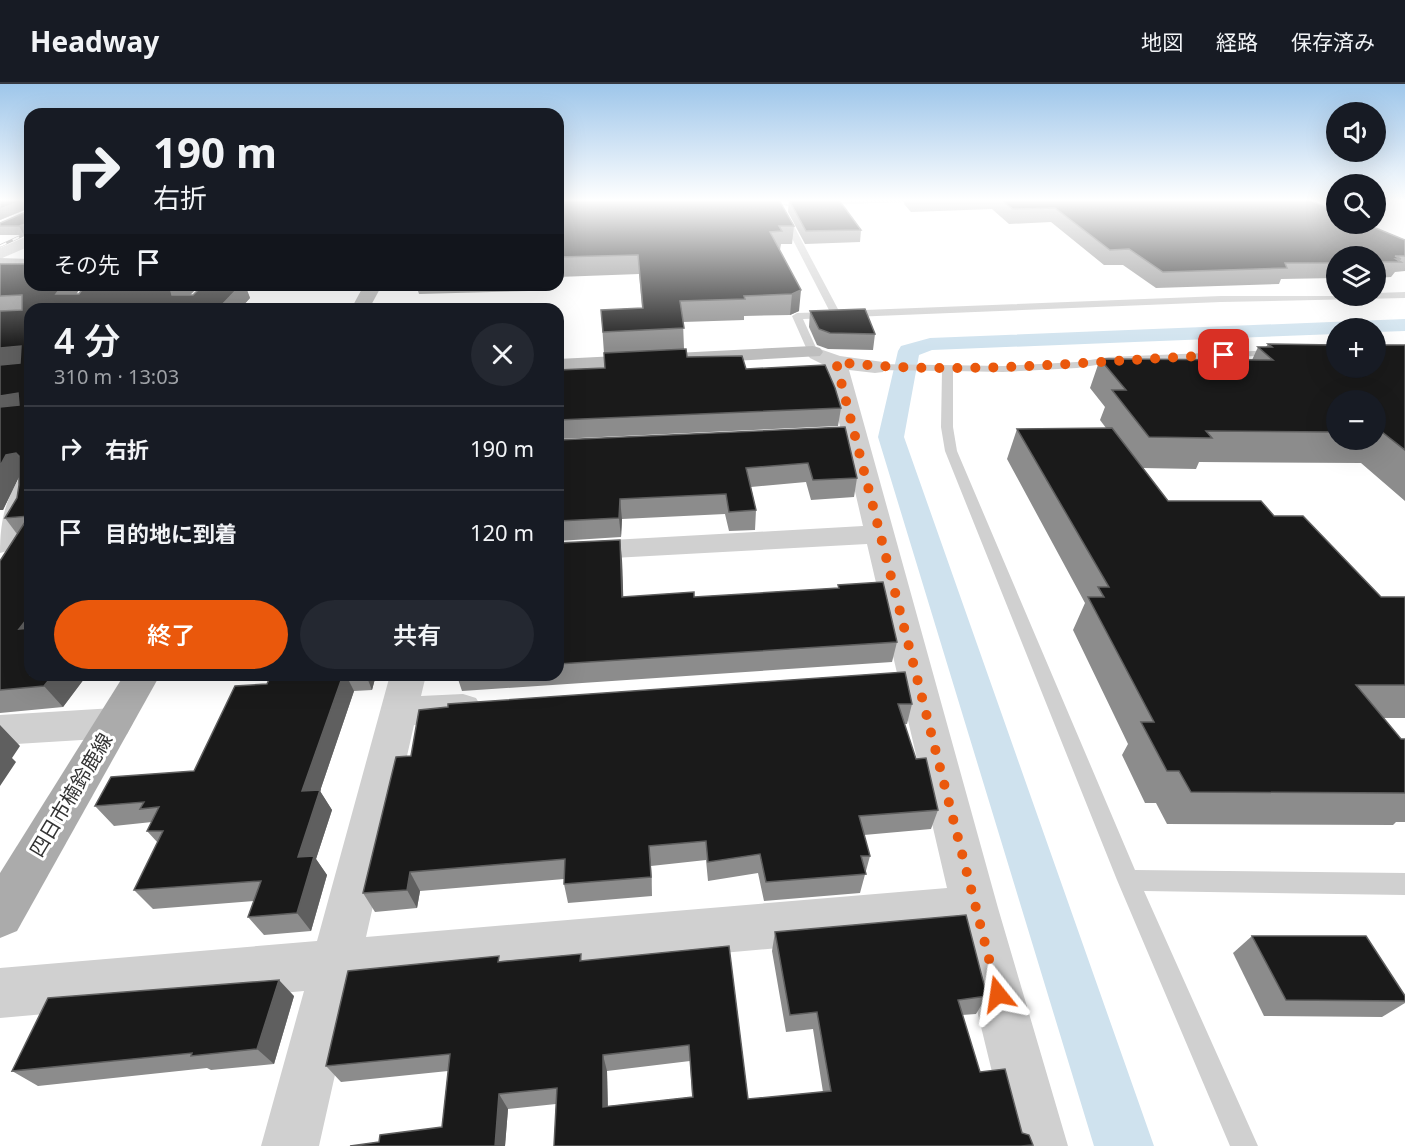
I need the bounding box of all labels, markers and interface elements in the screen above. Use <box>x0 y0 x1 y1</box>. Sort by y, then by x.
text: Headway <box>30 22 159 60</box>
text: 地図 <box>1141 28 1183 56</box>
text: 経路 <box>1216 28 1258 56</box>
text: 保存済み <box>1291 28 1375 56</box>
map controls <box>1326 102 1386 450</box>
button: sound <box>1326 102 1386 162</box>
text: 190 m <box>153 123 277 180</box>
icon: right <box>54 132 132 210</box>
button: search <box>1326 174 1386 234</box>
text: 右折 <box>153 179 207 216</box>
icon: arrive <box>132 246 165 279</box>
button: layers <box>1326 246 1386 306</box>
text: その先 <box>54 249 120 279</box>
text: 4 分 <box>54 316 120 365</box>
button: + <box>1326 318 1386 378</box>
button: close <box>471 323 534 386</box>
pin <box>1198 329 1249 380</box>
icon: arrive <box>1207 338 1240 371</box>
text: 310 m · 13:03 <box>54 363 179 390</box>
button: − <box>1326 390 1386 450</box>
icon: right <box>54 432 87 465</box>
text: 190 m <box>470 433 534 463</box>
text: 右折 <box>105 434 149 464</box>
icon: arrive <box>54 516 87 549</box>
text: 120 m <box>470 517 534 547</box>
text: 目的地に到着 <box>105 518 237 548</box>
button: 終了 <box>54 600 288 669</box>
button: 共有 <box>300 600 534 669</box>
street label: 四日市楠鈴鹿線 <box>23 728 118 862</box>
position arrow <box>966 962 1030 1026</box>

